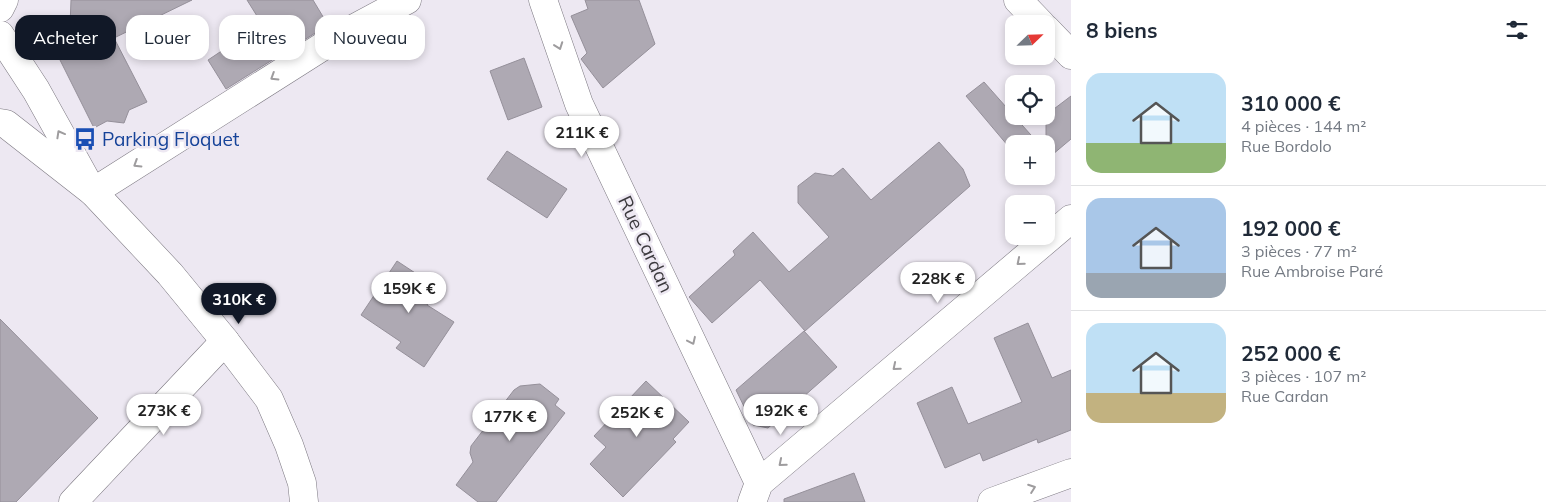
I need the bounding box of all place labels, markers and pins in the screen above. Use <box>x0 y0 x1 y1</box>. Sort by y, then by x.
pin: 211K € <box>541 116 623 158</box>
bus stop icon: Parking Floquet <box>72 126 98 152</box>
place label: Parking Floquet <box>102 127 240 151</box>
pin: 228K € <box>897 262 979 304</box>
pin: 159K € <box>368 272 450 314</box>
pin: 310K € <box>198 282 280 325</box>
pin: 273K € <box>123 394 205 436</box>
pin: 192K € <box>740 394 822 436</box>
pin: 252K € <box>596 396 678 438</box>
pin: 177K € <box>469 400 551 442</box>

